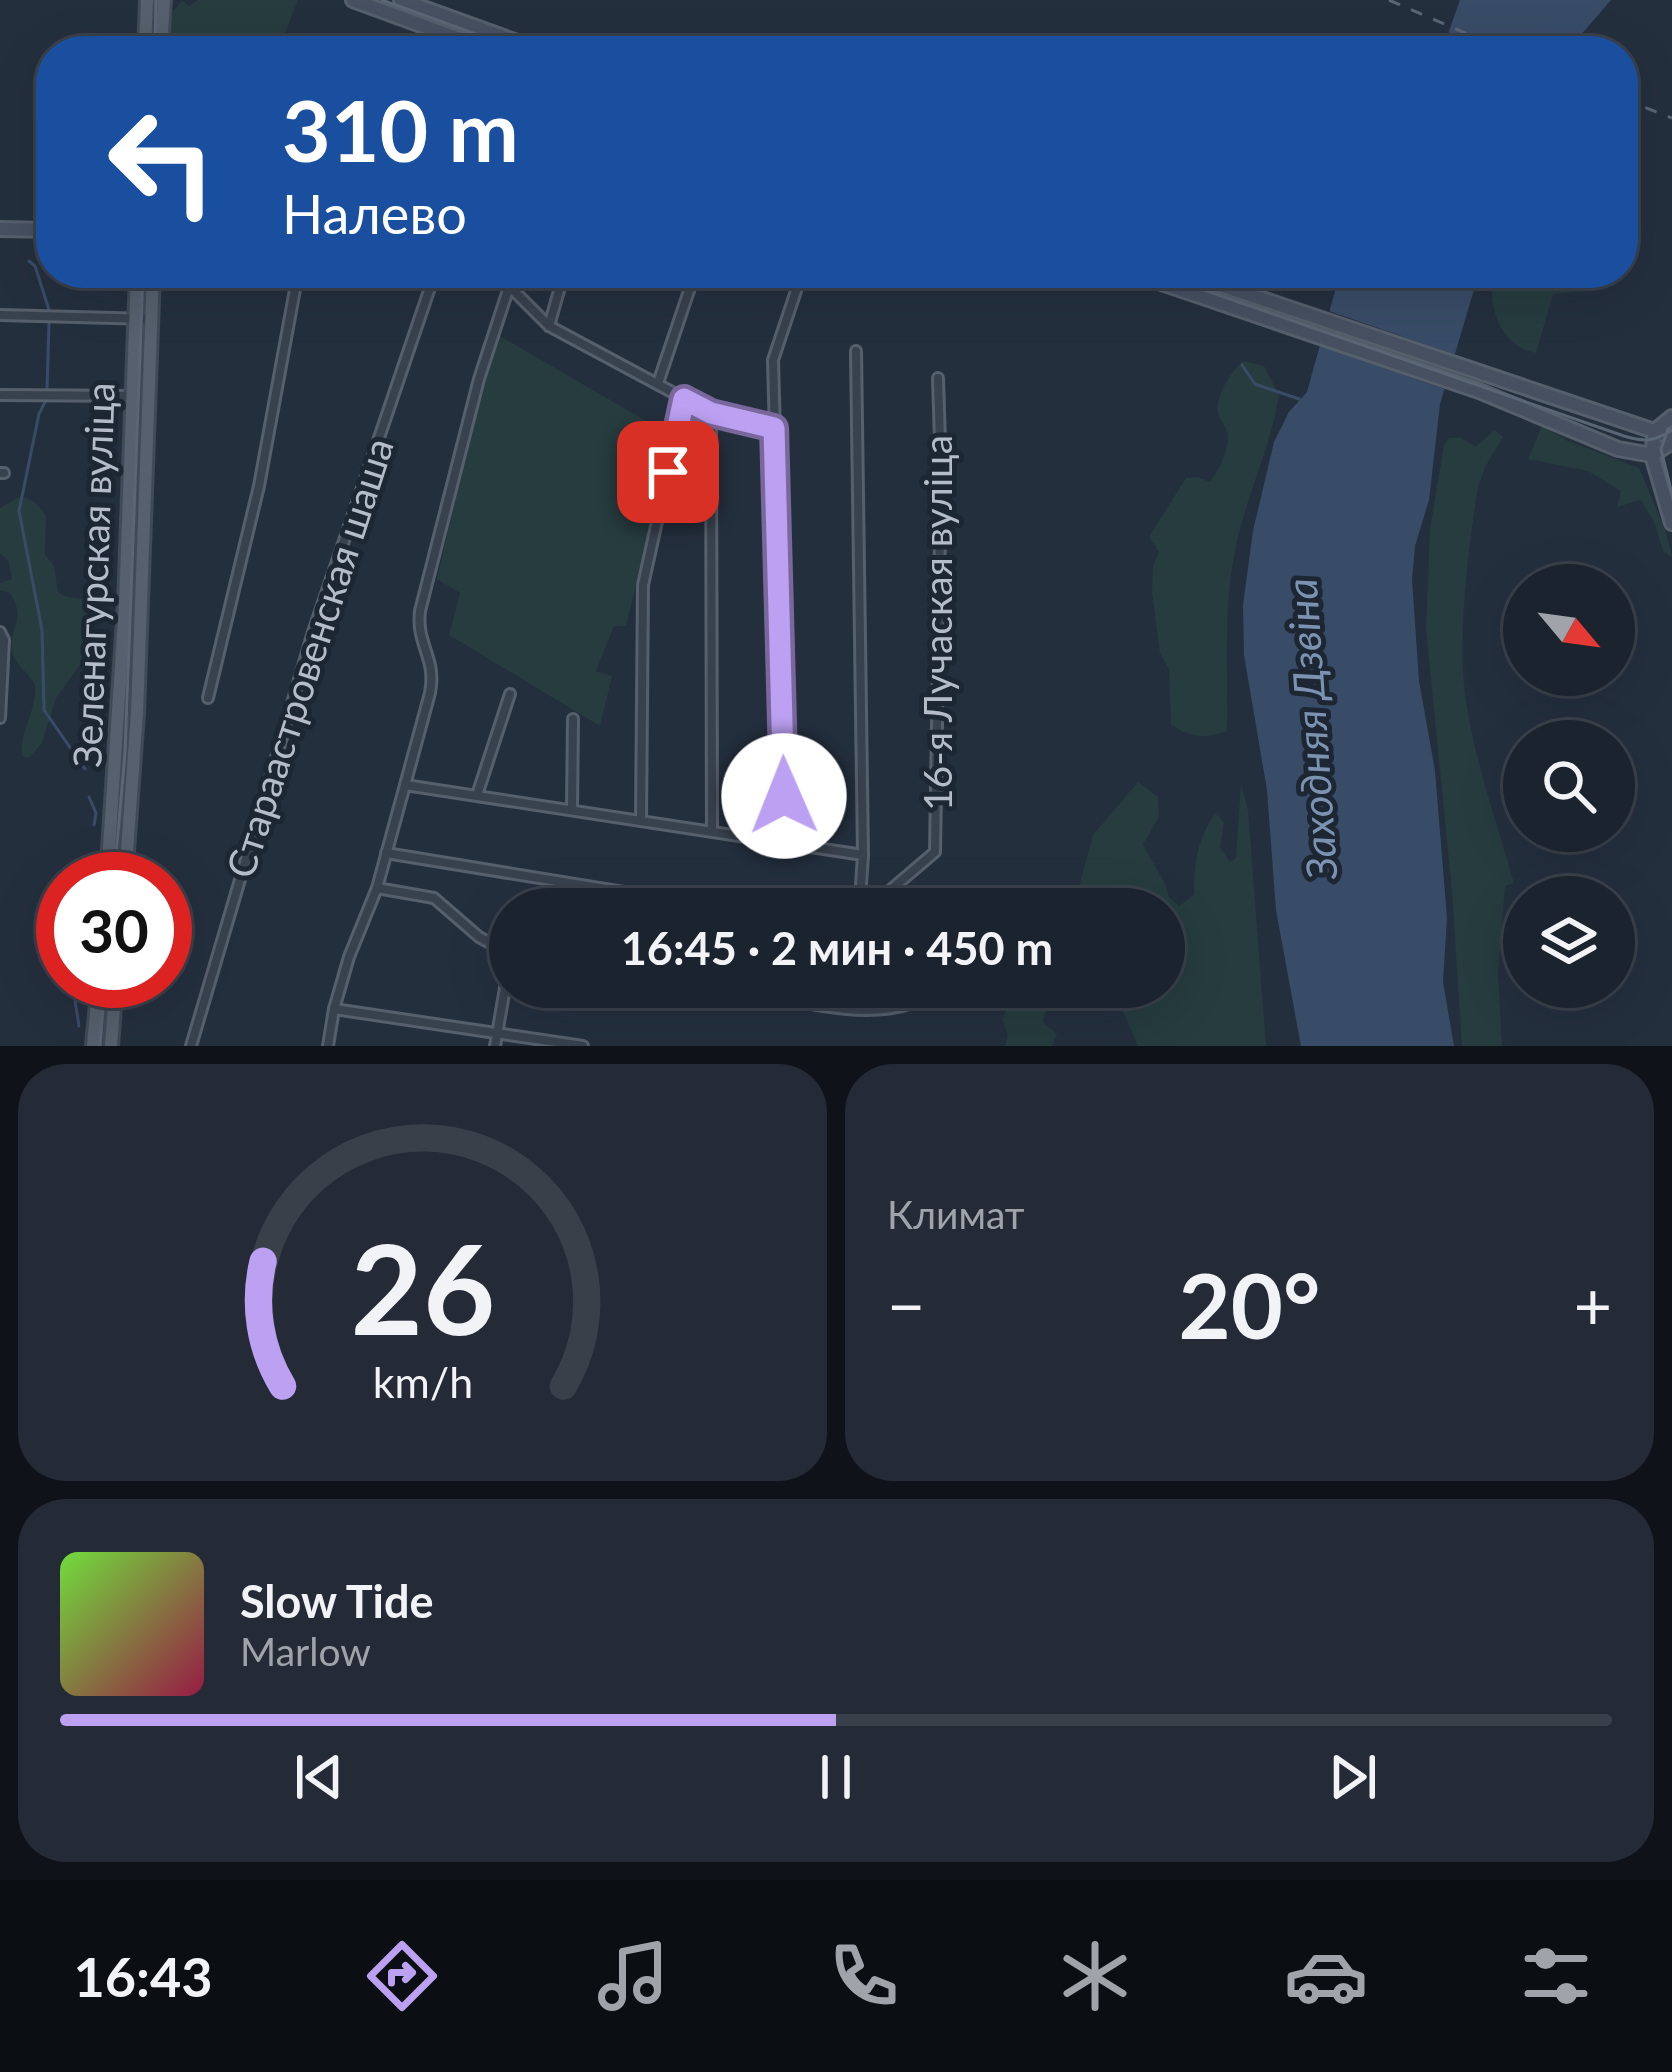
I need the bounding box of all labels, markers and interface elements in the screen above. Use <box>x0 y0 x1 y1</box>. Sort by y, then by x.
text: 310 m <box>282 79 519 180</box>
icon: left <box>84 84 240 240</box>
text: Налево <box>282 181 467 246</box>
street label: Зеленагурская вуліца <box>63 382 123 768</box>
pin <box>617 421 719 523</box>
street label: Стараастровенская шаша <box>216 432 402 883</box>
street label: 16-я Лучаская вуліца <box>914 435 960 811</box>
icon: arrive <box>635 439 701 505</box>
north arrow <box>1503 564 1635 696</box>
map controls <box>1503 564 1635 1008</box>
water label: Заходняя Дзвіна <box>1276 577 1347 883</box>
button: search <box>1503 720 1635 852</box>
position arrow <box>721 733 847 859</box>
speed limit sign: 30 <box>36 852 192 1008</box>
button: layers <box>1503 876 1635 1008</box>
text: 16:45 · 2 мин · 450 m <box>621 921 1053 975</box>
text: Климат <box>887 1191 1025 1237</box>
text: 26 <box>350 1212 495 1362</box>
text: 20° <box>1179 1250 1320 1358</box>
text: − <box>887 1265 925 1344</box>
text: + <box>1574 1265 1612 1344</box>
text: km/h <box>372 1355 473 1406</box>
text: Slow Tide <box>240 1574 434 1628</box>
text: Marlow <box>240 1628 371 1674</box>
icon: previous <box>286 1744 352 1810</box>
icon: pause <box>803 1744 869 1810</box>
icon: next <box>1320 1744 1386 1810</box>
icon: directions <box>360 1934 444 2018</box>
icon: music <box>591 1934 675 2018</box>
icon: phone <box>822 1934 906 2018</box>
icon: climate <box>1053 1934 1137 2018</box>
icon: car <box>1284 1934 1368 2018</box>
icon: filters <box>1514 1934 1598 2018</box>
text: 16:43 <box>73 1944 213 2009</box>

